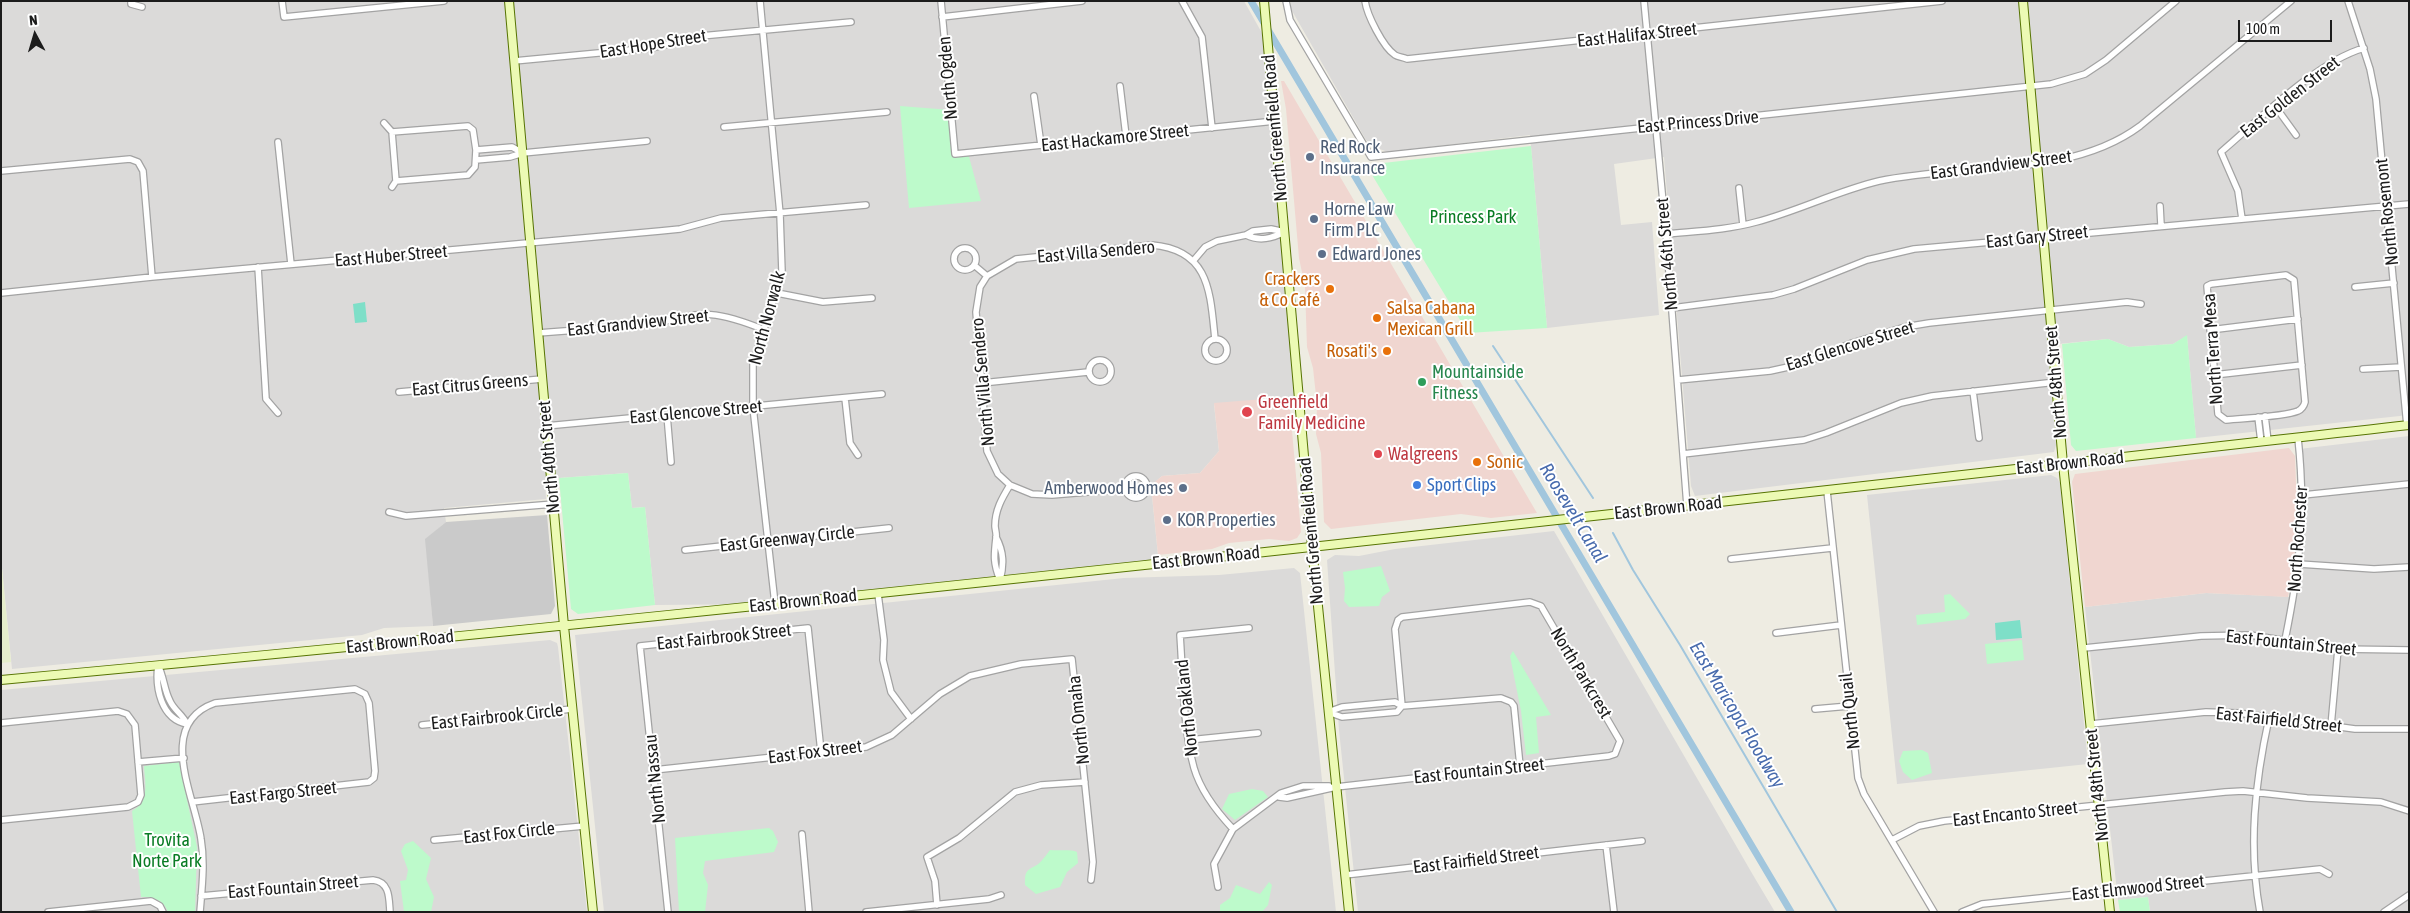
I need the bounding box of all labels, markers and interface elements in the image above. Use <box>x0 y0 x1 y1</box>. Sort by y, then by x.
north arrow <box>10 10 60 60</box>
scale bar <box>2240 10 2334 42</box>
text: N <box>28 12 38 28</box>
street label: East Halifax Street <box>1576 18 1698 52</box>
text: 100 m <box>2246 20 2280 37</box>
street label: East Hope Street <box>598 25 708 63</box>
street label: North Ogden <box>934 35 962 121</box>
street label: East Golden Street <box>2236 52 2344 142</box>
street label: North Greenfield Road <box>1258 54 1292 202</box>
street label: East Princess Drive <box>1636 106 1760 138</box>
street label: East Hackamore Street <box>1040 119 1190 157</box>
place label: Red Rock Insurance <box>1320 136 1385 178</box>
street label: East Grandview Street <box>1929 146 2073 184</box>
marker: Red Rock Insurance <box>1304 151 1316 163</box>
street label: North Rosemont <box>2371 157 2403 267</box>
street label: North 46th Street <box>1651 197 1683 311</box>
place label: Horne Law Firm PLC <box>1324 198 1394 240</box>
park label: Princess Park <box>1429 206 1517 228</box>
marker: Horne Law Firm PLC <box>1308 213 1320 225</box>
street label: East Gary Street <box>1985 221 2089 253</box>
street label: East Villa Sendero <box>1036 236 1156 268</box>
street label: East Huber Street <box>334 240 448 272</box>
place label: Edward Jones <box>1332 243 1421 265</box>
marker: Edward Jones <box>1316 248 1328 260</box>
place label: Crackers & Co Café <box>1260 268 1320 310</box>
street label: North Norwalk <box>744 269 790 367</box>
marker: Crackers & Co Café <box>1324 283 1336 295</box>
street label: North Terra Mesa <box>2198 293 2228 405</box>
place label: Salsa Cabana Mexican Grill <box>1387 297 1475 340</box>
street label: East Grandview Street <box>566 305 710 341</box>
marker: Salsa Cabana Mexican Grill <box>1371 312 1383 324</box>
street label: East Glencove Street <box>1783 316 1917 376</box>
street label: North Villa Sendero <box>967 317 999 447</box>
street label: North 48th Street <box>2040 325 2072 439</box>
place label: Rosati's <box>1326 340 1377 362</box>
marker: Rosati's <box>1381 345 1393 357</box>
place label: Mountainside Fitness <box>1432 361 1524 404</box>
street label: East Citrus Greens <box>411 369 529 401</box>
marker: Mountainside Fitness <box>1416 376 1428 388</box>
place label: Greenfield Family Medicine <box>1258 391 1365 434</box>
street label: East Glencove Street <box>629 395 763 429</box>
street label: North 40th Street <box>533 400 565 514</box>
marker: Greenfield Family Medicine <box>1240 405 1254 419</box>
place label: Walgreens <box>1388 443 1458 465</box>
street label: East Brown Road <box>2015 447 2125 479</box>
marker: Walgreens <box>1372 448 1384 460</box>
place label: Sonic <box>1487 451 1523 473</box>
marker: Sonic <box>1471 456 1483 468</box>
street label: North Greenfield Road <box>1294 457 1328 605</box>
water label: Roosevelt Canal <box>1534 459 1612 567</box>
place label: Sport Clips <box>1427 474 1496 496</box>
place label: Amberwood Homes <box>1044 477 1173 499</box>
marker: Sport Clips <box>1411 479 1423 491</box>
marker: Amberwood Homes <box>1177 482 1189 494</box>
street label: North Rochester <box>2284 485 2312 593</box>
street label: East Brown Road <box>1613 492 1723 524</box>
place label: KOR Properties <box>1177 509 1276 531</box>
marker: KOR Properties <box>1161 514 1173 526</box>
street label: East Greenway Circle <box>718 521 856 557</box>
street label: East Brown Road <box>1151 542 1261 574</box>
street label: East Brown Road <box>748 585 858 617</box>
street label: East Fairbrook Street <box>656 619 792 655</box>
street label: North Parkcrest <box>1545 624 1617 722</box>
street label: East Fountain Street <box>2225 625 2357 661</box>
street label: East Brown Road <box>345 626 455 658</box>
water label: East Maricopa Floodway <box>1684 638 1790 792</box>
street label: North Oakland <box>1171 658 1203 758</box>
street label: North Quail <box>1835 672 1865 750</box>
street label: North Omaha <box>1064 674 1094 766</box>
street label: East Fairbrook Circle <box>430 699 564 735</box>
street label: East Fairfield Street <box>2215 703 2343 737</box>
street label: North 48th Street <box>2080 727 2114 843</box>
street label: North Nassau <box>640 733 670 825</box>
street label: East Fox Street <box>767 736 863 768</box>
street label: East Fountain Street <box>1413 753 1545 789</box>
street label: East Fargo Street <box>228 777 338 809</box>
street label: East Encanto Street <box>1951 797 2079 831</box>
street label: East Fox Circle <box>462 817 556 849</box>
park label: Trovita Norte Park <box>132 829 202 872</box>
street label: East Fairfield Street <box>1412 842 1540 878</box>
street label: East Elmwood Street <box>2071 870 2205 906</box>
street label: East Fountain Street <box>227 871 359 903</box>

